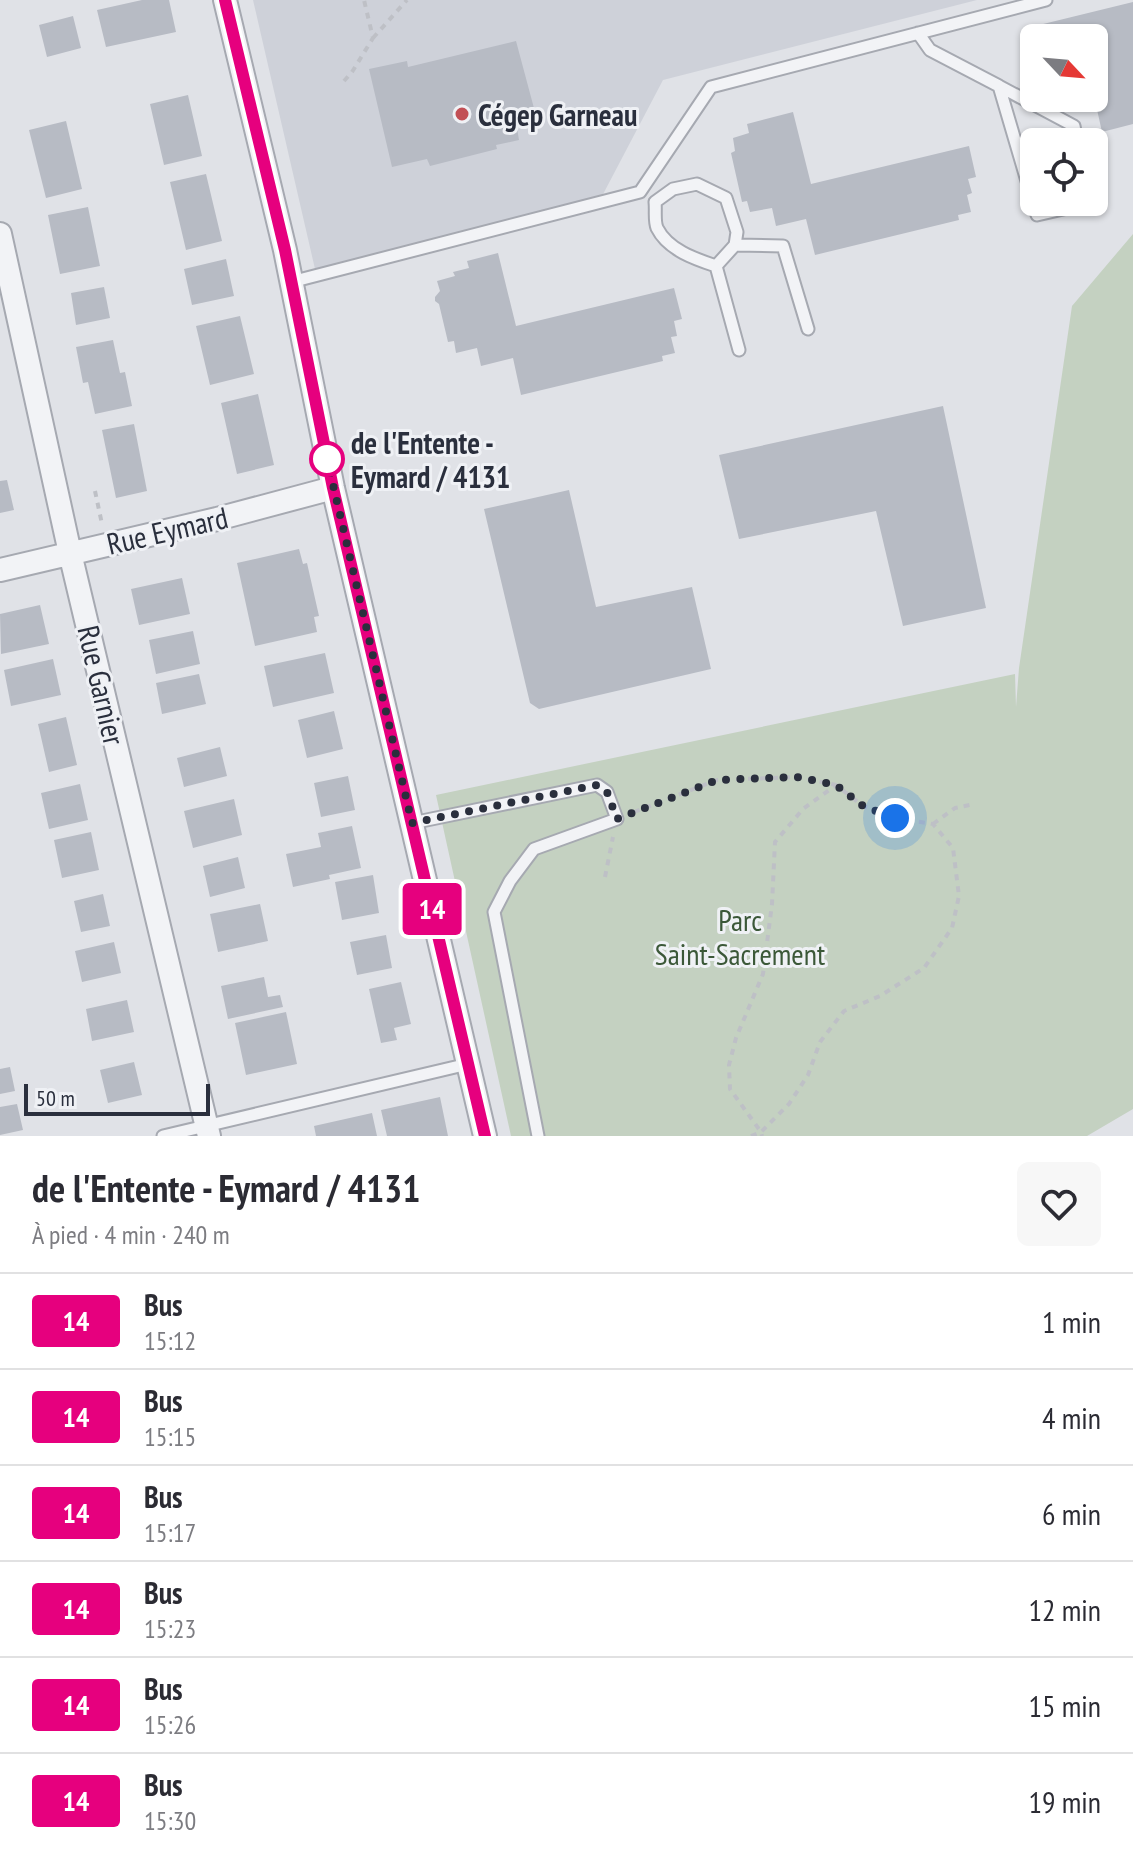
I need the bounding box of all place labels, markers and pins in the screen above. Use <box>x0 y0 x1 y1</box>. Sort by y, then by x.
place label: Cégep Garneau <box>478 95 637 134</box>
marker: Cégep Garneau <box>453 105 471 123</box>
place label: de l'Entente - Eymard / 4131 <box>351 423 510 496</box>
marker: de l'Entente - Eymard / 4131 <box>310 442 344 476</box>

